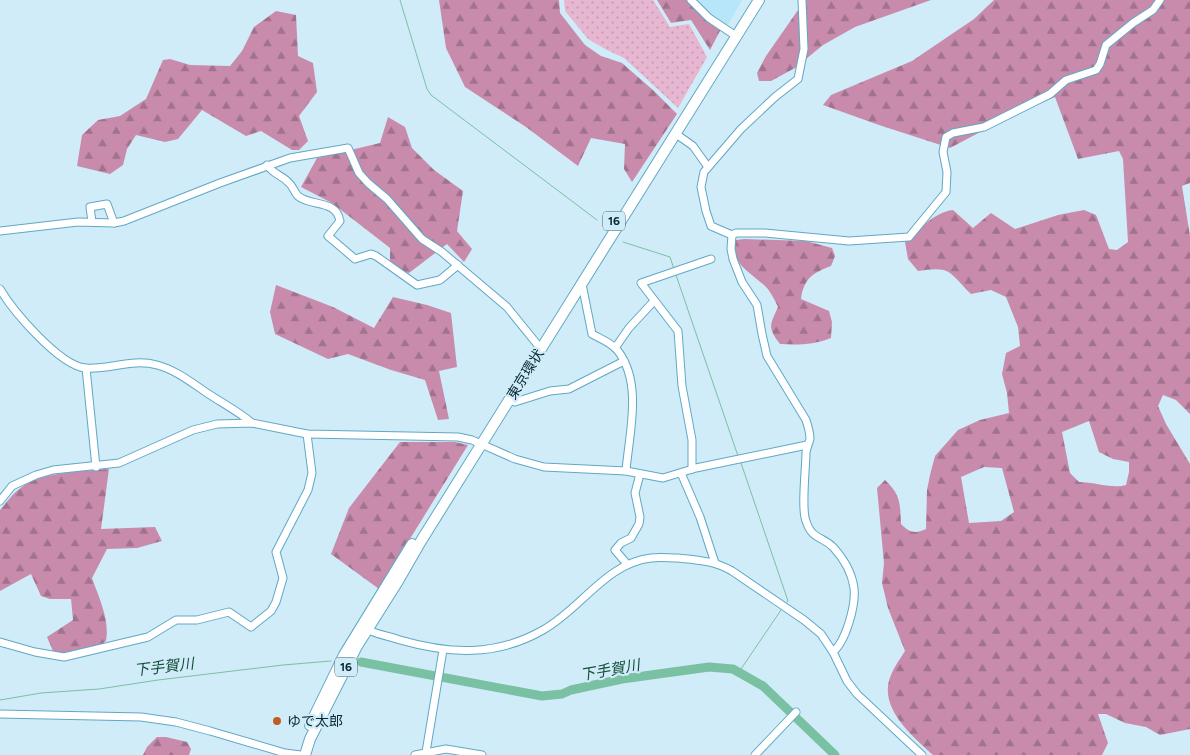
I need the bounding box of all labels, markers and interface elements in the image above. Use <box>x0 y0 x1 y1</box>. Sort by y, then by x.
road number: 16 <box>603 212 625 230</box>
street label: 東京環状 <box>503 346 547 403</box>
water label: 下手賀川 <box>133 654 197 680</box>
water label: 下手賀川 <box>579 656 643 684</box>
road number: 16 <box>335 658 357 676</box>
place label: ゆで太郎 <box>287 713 343 730</box>
marker: ゆで太郎 <box>271 715 283 727</box>

